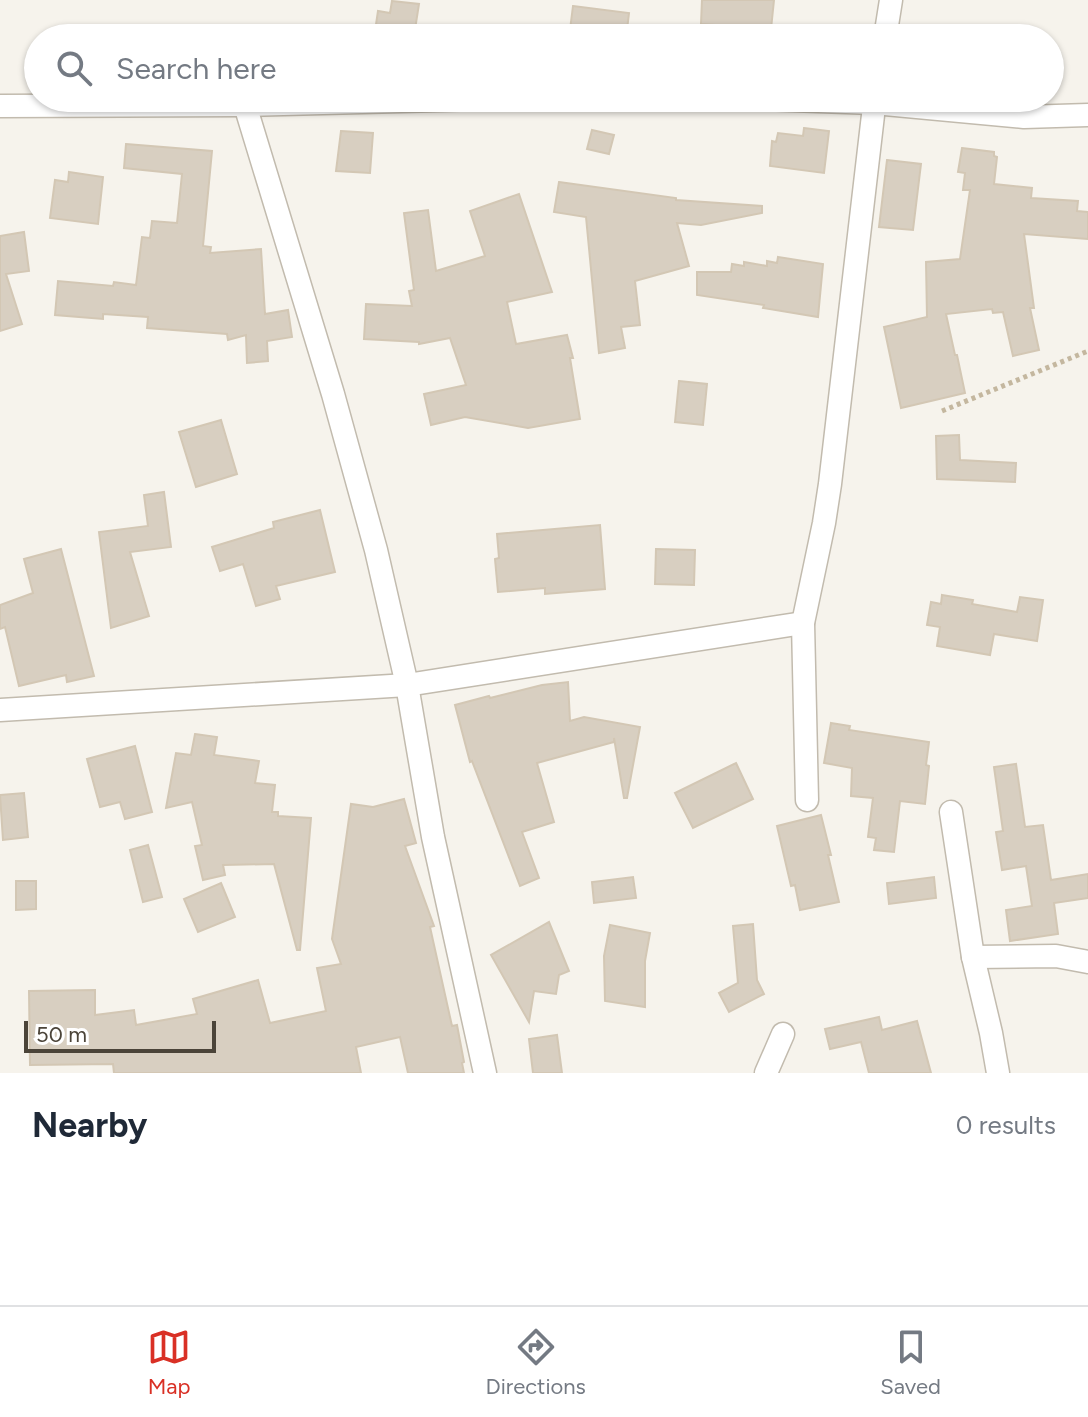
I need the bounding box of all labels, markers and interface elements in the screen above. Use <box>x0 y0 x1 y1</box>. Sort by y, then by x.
search box <box>24 24 1064 112</box>
icon: search <box>52 46 96 90</box>
text: Search here <box>116 50 276 87</box>
scale bar <box>24 1017 216 1053</box>
text: 50 m <box>36 1021 87 1048</box>
text: Nearby <box>32 1105 147 1146</box>
text: 0 results <box>956 1109 1056 1141</box>
tab: Map <box>147 1325 191 1400</box>
tab: Directions <box>486 1325 586 1400</box>
tab: Saved <box>880 1325 941 1400</box>

